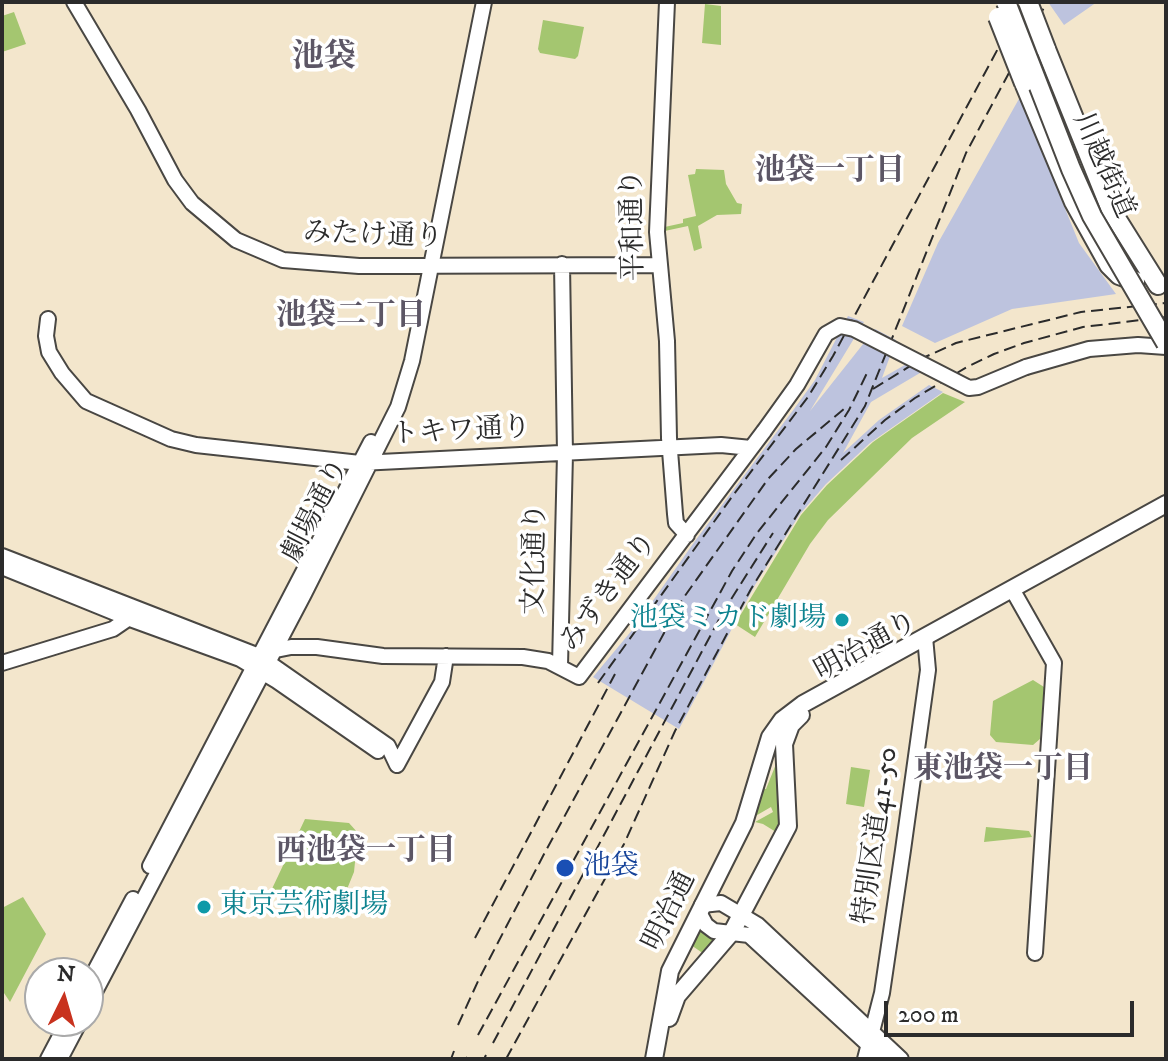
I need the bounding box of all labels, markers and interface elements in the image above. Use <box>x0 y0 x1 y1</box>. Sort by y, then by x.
district label: 池袋 <box>292 40 356 78</box>
street label: 川越街道 <box>1064 108 1140 224</box>
district label: 池袋一丁目 <box>755 155 905 191</box>
street label: 平和通り <box>617 169 653 281</box>
street label: みたけ通り <box>302 218 444 256</box>
district label: 池袋二丁目 <box>276 300 426 336</box>
street label: トキワ通り <box>390 413 532 453</box>
street label: 劇場通り <box>277 453 357 569</box>
street label: 文化通り <box>519 503 555 615</box>
street label: みずき通り <box>554 527 666 659</box>
place label: 池袋ミカド劇場 <box>630 603 826 637</box>
street label: 明治通り <box>810 606 924 690</box>
marker: 池袋ミカド劇場 <box>833 611 851 629</box>
street label: 特別区道41-50 <box>849 745 907 927</box>
district label: 東池袋一丁目 <box>913 753 1093 789</box>
district label: 西池袋一丁目 <box>276 835 456 871</box>
place label: 池袋 <box>583 851 639 885</box>
marker: 池袋 <box>554 857 576 879</box>
street label: 明治通 <box>637 867 705 957</box>
place label: 東京芸術劇場 <box>220 890 388 924</box>
marker: 東京芸術劇場 <box>195 898 213 916</box>
north arrow <box>24 957 104 1037</box>
text: N <box>56 960 76 989</box>
scale bar <box>888 985 1138 1035</box>
text: 200 m <box>898 1000 959 1030</box>

